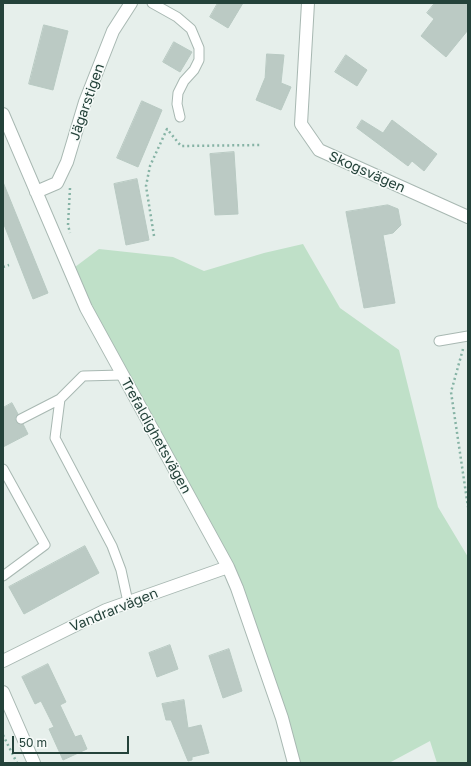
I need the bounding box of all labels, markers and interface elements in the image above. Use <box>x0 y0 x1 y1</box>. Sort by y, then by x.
street label: Jägarstigen <box>66 62 108 142</box>
street label: Skogsvägen <box>326 148 408 196</box>
street label: Trefaldighetsvägen <box>117 375 195 497</box>
street label: Vandrarvägen <box>67 585 161 635</box>
scale bar <box>14 728 131 754</box>
text: 50 m <box>19 735 47 750</box>

